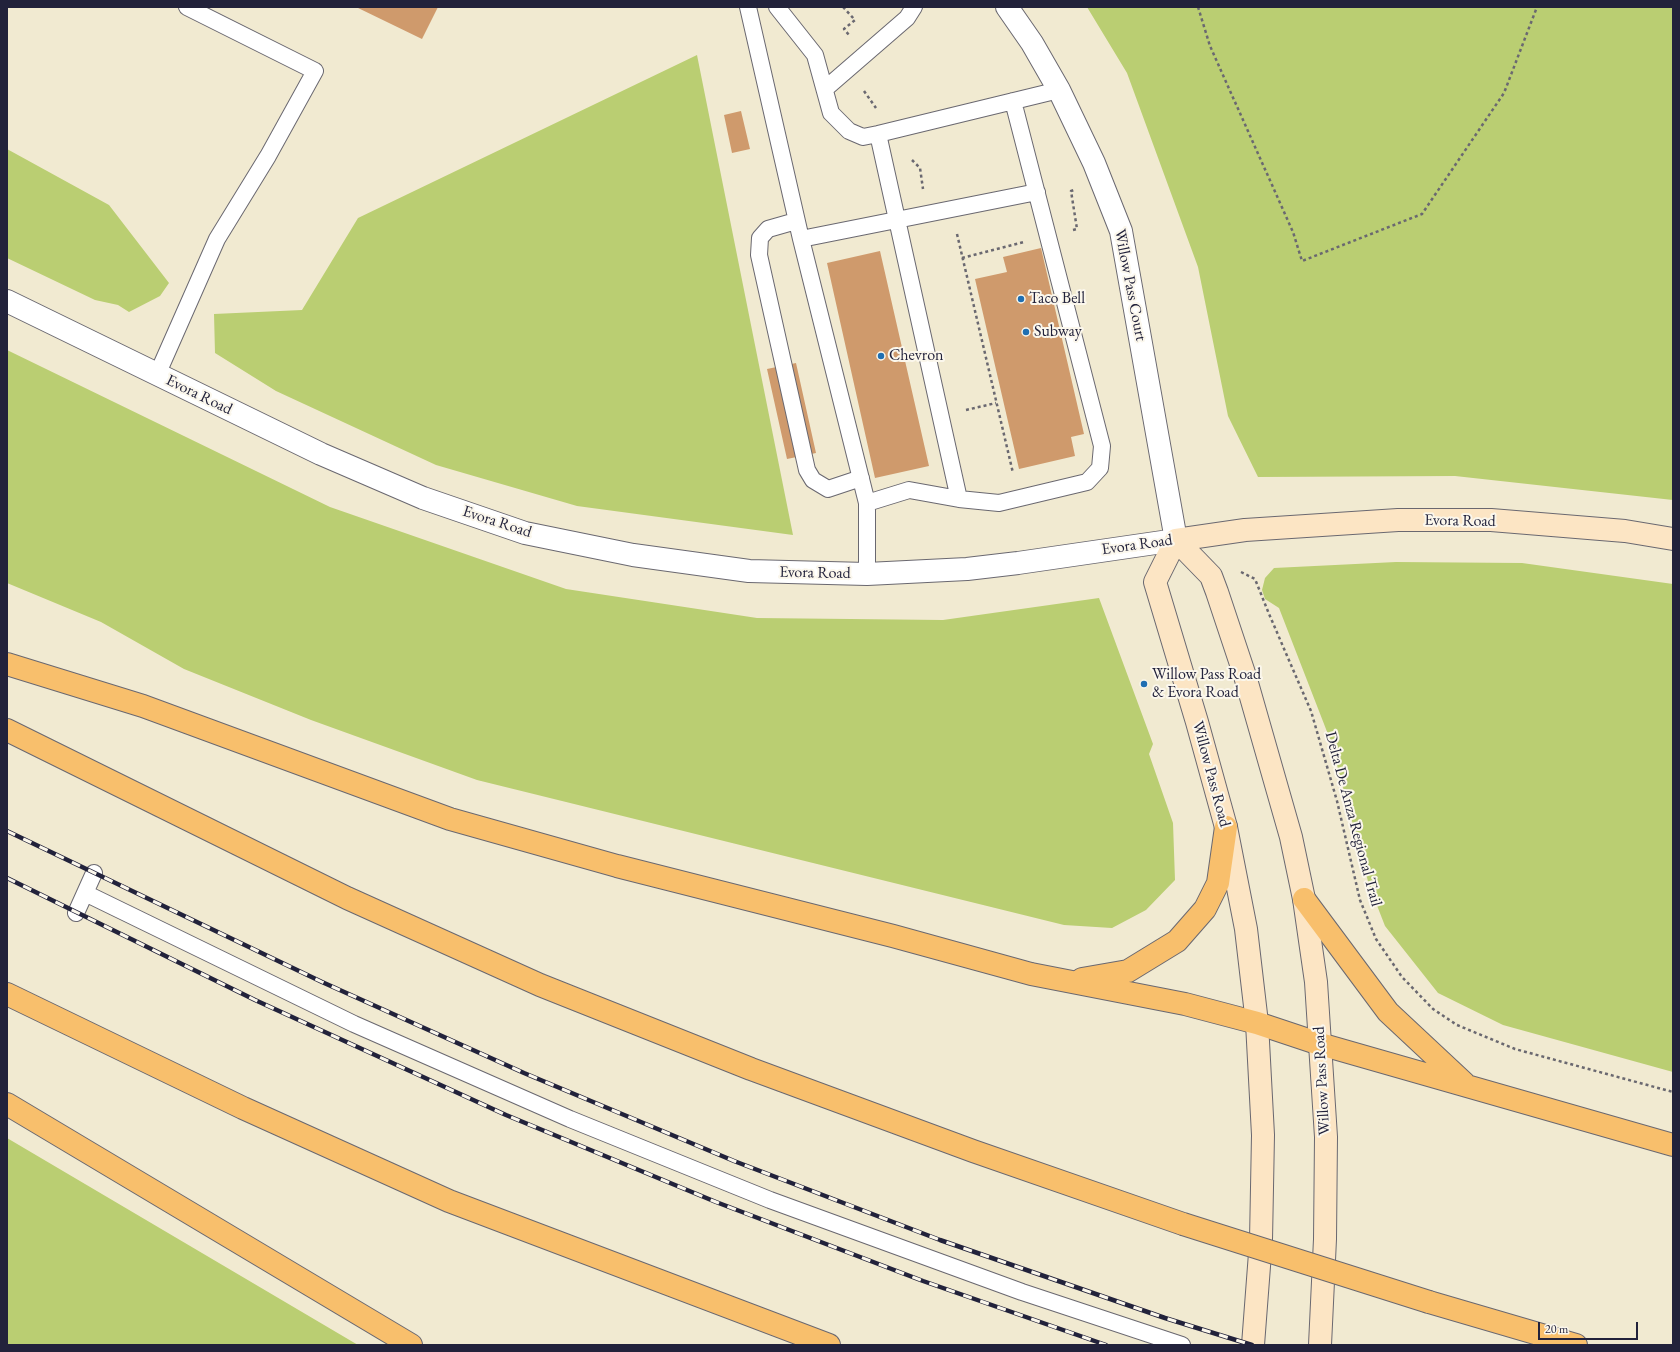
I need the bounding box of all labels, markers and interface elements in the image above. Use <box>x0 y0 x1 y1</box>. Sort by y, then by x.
street label: Willow Pass Court <box>1110 227 1150 343</box>
place label: Taco Bell <box>1029 289 1085 309</box>
marker: Taco Bell <box>1016 294 1026 304</box>
place label: Subway <box>1034 322 1082 342</box>
marker: Subway <box>1021 327 1031 337</box>
place label: Chevron <box>889 346 944 366</box>
marker: Chevron <box>876 351 886 361</box>
street label: Evora Road <box>163 371 235 419</box>
street label: Evora Road <box>460 502 534 542</box>
street label: Evora Road <box>1424 511 1496 531</box>
street label: Evora Road <box>1100 531 1174 559</box>
street label: Evora Road <box>779 563 851 583</box>
place label: Willow Pass Road & Evora Road <box>1152 665 1261 703</box>
marker: Willow Pass Road & Evora Road <box>1139 679 1149 689</box>
street label: Willow Pass Road <box>1188 719 1234 829</box>
street label: Delta De Anza Regional Trail <box>1320 729 1386 909</box>
street label: Willow Pass Road <box>1310 1026 1334 1136</box>
scale bar <box>1540 1314 1640 1340</box>
text: 20 m <box>1545 1321 1568 1337</box>

